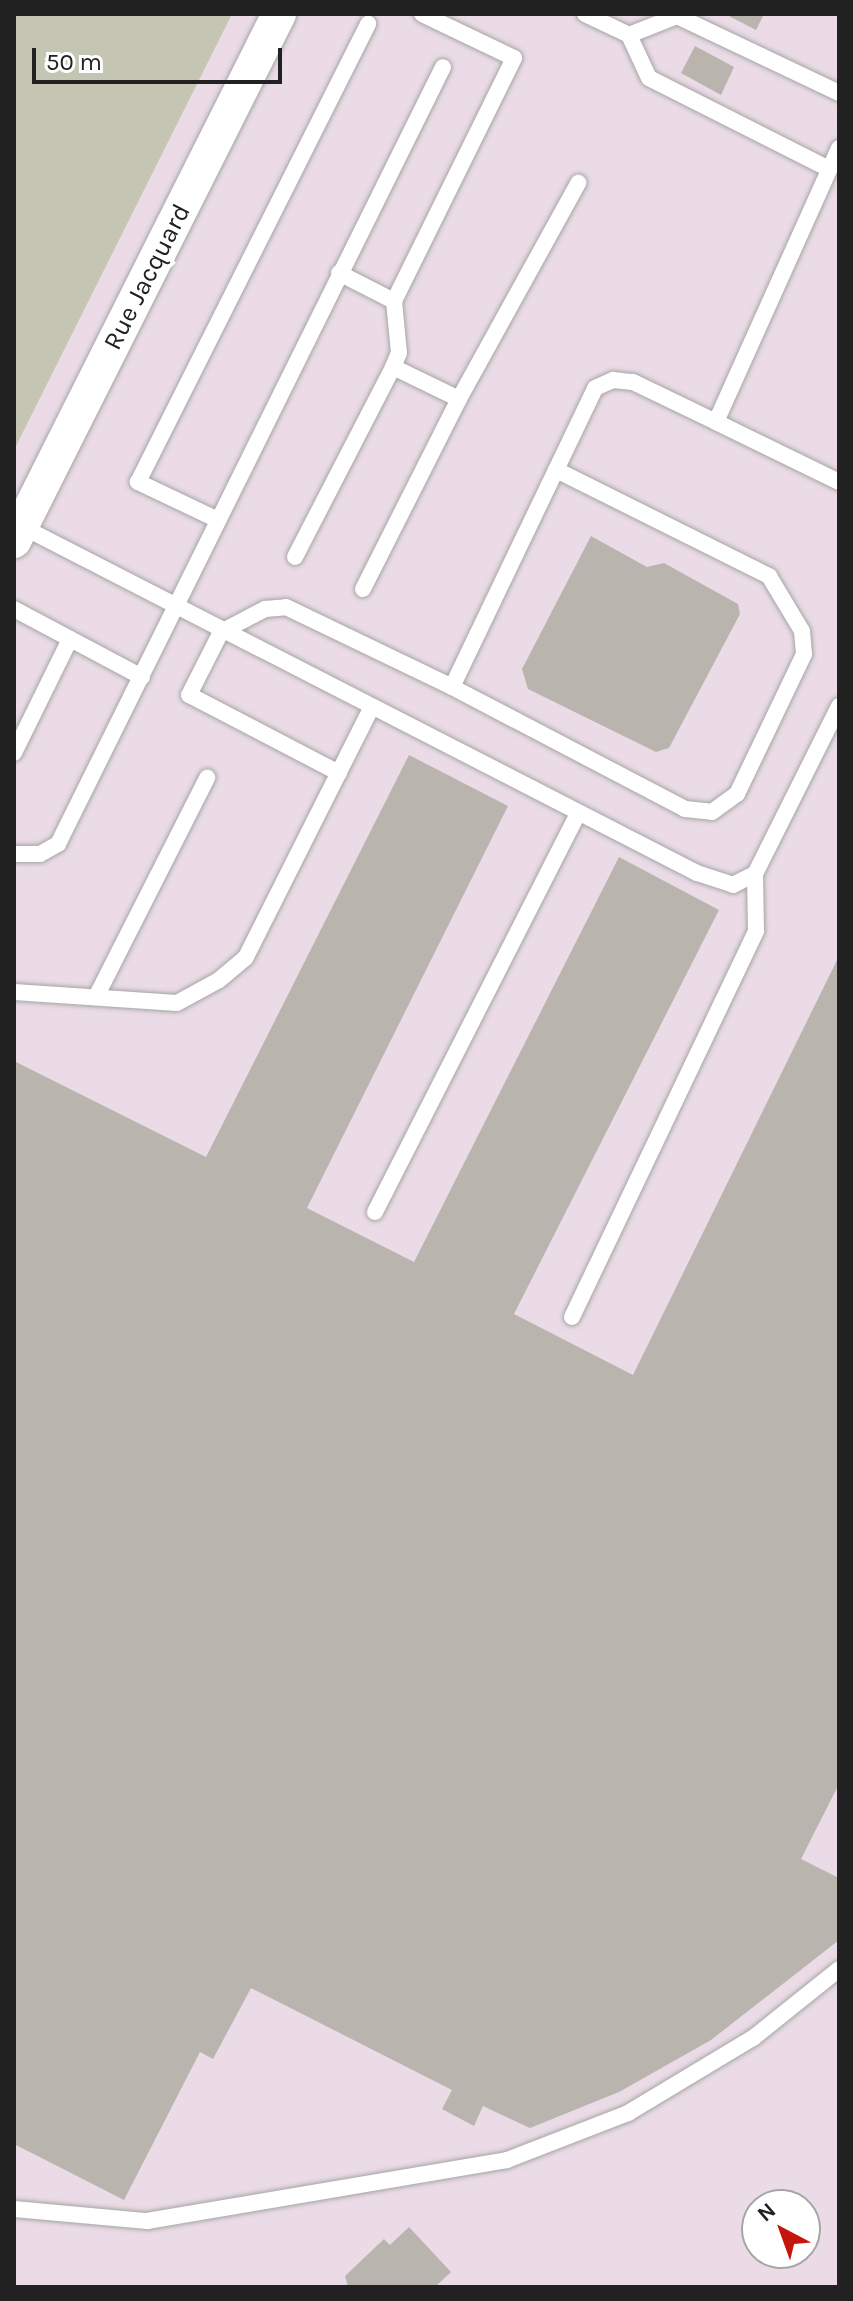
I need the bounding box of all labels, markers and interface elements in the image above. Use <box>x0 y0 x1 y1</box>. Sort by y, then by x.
scale bar <box>36 32 286 82</box>
text: 50 m <box>46 48 102 76</box>
street label: Rue Jacquard <box>97 199 197 355</box>
north arrow <box>741 2189 821 2269</box>
text: N <box>752 2197 781 2227</box>

